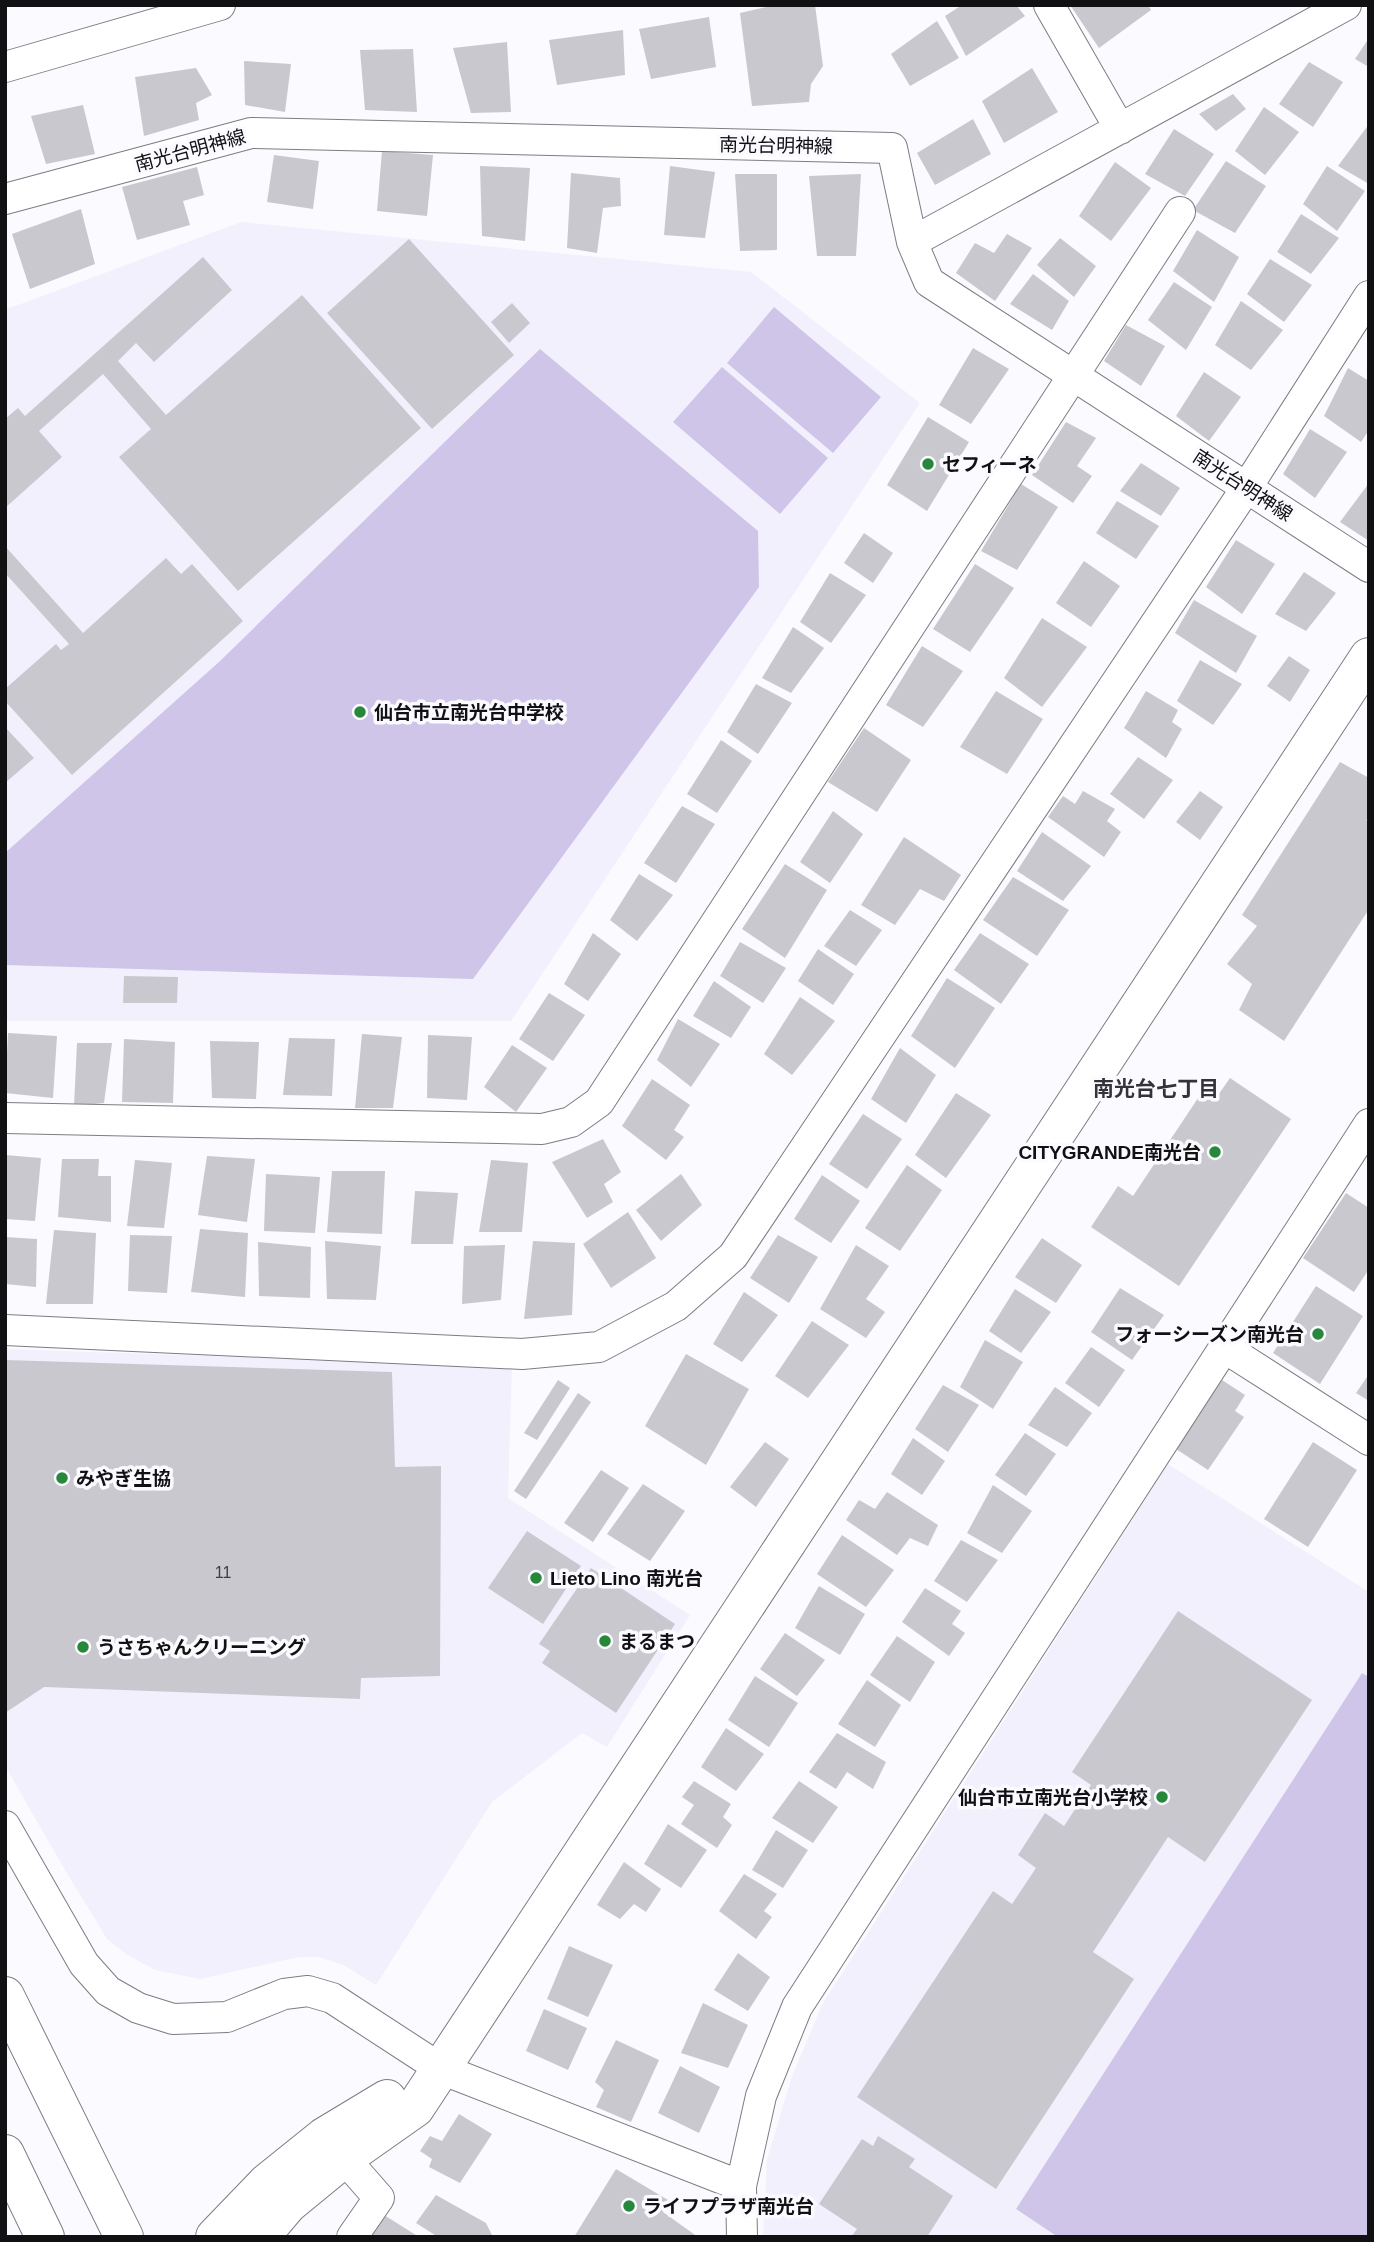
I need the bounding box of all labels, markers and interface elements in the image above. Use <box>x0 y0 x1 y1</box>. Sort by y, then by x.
street label: 南光台明神線 <box>132 126 248 175</box>
street label: 南光台明神線 <box>719 134 833 157</box>
street label: 南光台明神線 <box>1189 446 1296 525</box>
place label: セフィーネ <box>942 454 1037 475</box>
marker: セフィーネ <box>920 456 936 472</box>
place label: 仙台市立南光台中学校 <box>374 702 564 723</box>
marker: 仙台市立南光台中学校 <box>352 704 368 720</box>
district label: 南光台七丁目 <box>1093 1077 1219 1100</box>
place label: CITYGRANDE南光台 <box>1018 1142 1201 1163</box>
marker: CITYGRANDE南光台 <box>1207 1144 1223 1160</box>
place label: フォーシーズン南光台 <box>1115 1324 1304 1345</box>
marker: フォーシーズン南光台 <box>1310 1326 1326 1342</box>
place label: みやぎ生協 <box>76 1468 171 1489</box>
marker: みやぎ生協 <box>54 1470 70 1486</box>
house number: 11 <box>215 1564 231 1581</box>
place label: Lieto Lino 南光台 <box>550 1568 703 1589</box>
marker: Lieto Lino 南光台 <box>528 1570 544 1586</box>
place label: まるまつ <box>619 1631 695 1652</box>
marker: まるまつ <box>597 1633 613 1649</box>
place label: うさちゃんクリーニング <box>97 1637 306 1658</box>
marker: うさちゃんクリーニング <box>75 1639 91 1655</box>
place label: 仙台市立南光台小学校 <box>958 1787 1148 1808</box>
marker: 仙台市立南光台小学校 <box>1154 1789 1170 1805</box>
place label: ライフプラザ南光台 <box>643 2196 814 2217</box>
marker: ライフプラザ南光台 <box>621 2198 637 2214</box>

